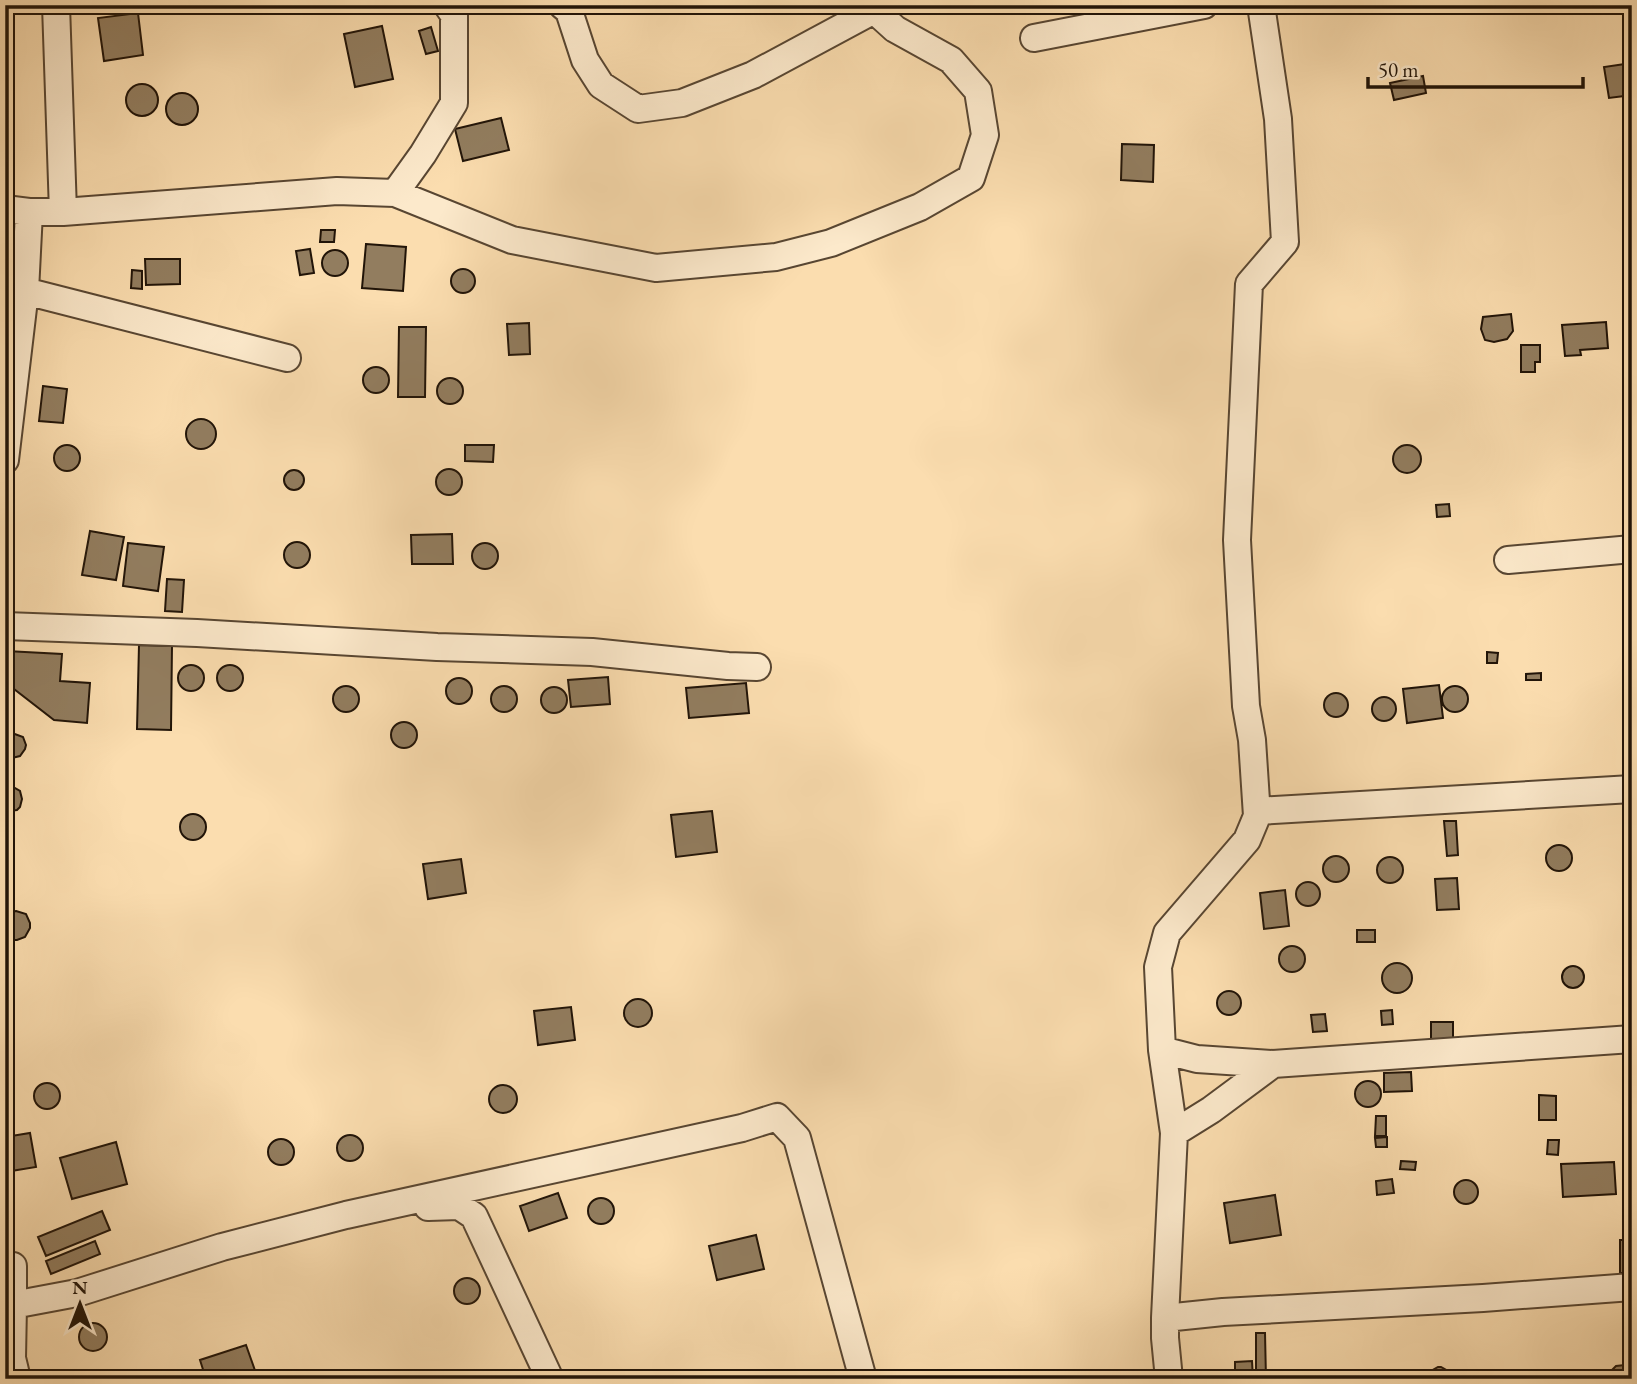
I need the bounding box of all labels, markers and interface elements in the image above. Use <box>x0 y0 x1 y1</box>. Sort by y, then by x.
scale bar <box>1368 46 1583 90</box>
text: 50 m <box>1378 56 1419 83</box>
north arrow <box>46 1268 116 1338</box>
text: N <box>72 1275 88 1300</box>

